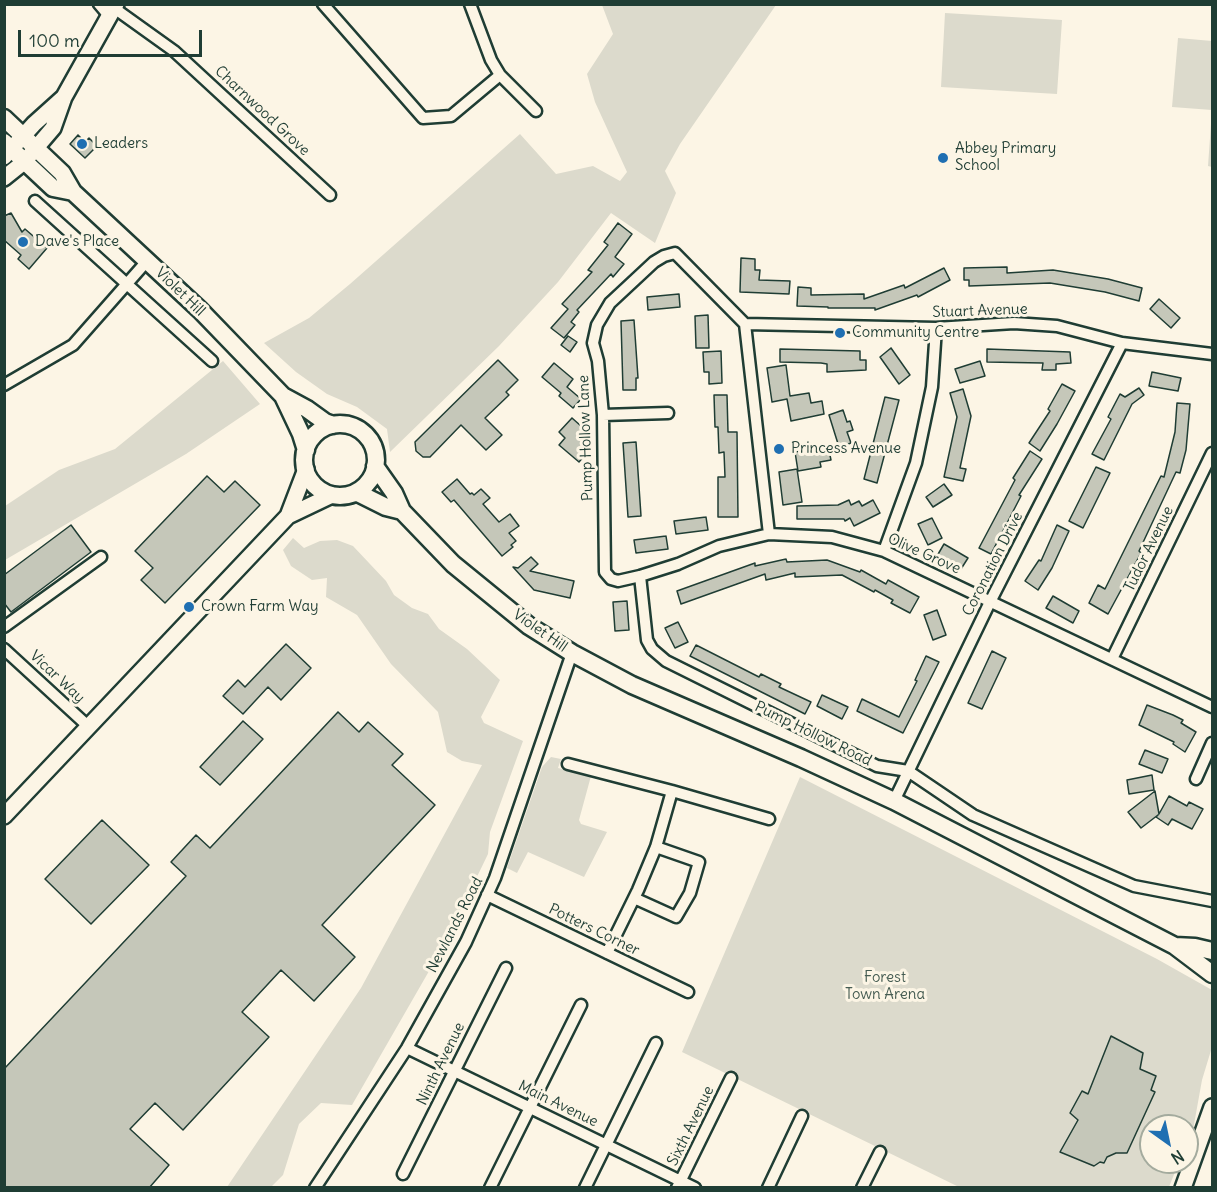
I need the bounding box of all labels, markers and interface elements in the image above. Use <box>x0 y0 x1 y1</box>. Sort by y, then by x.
scale bar <box>21 18 206 56</box>
text: 100 m <box>29 29 80 52</box>
street label: Charnwood Grove <box>211 62 313 160</box>
place label: Leaders <box>94 135 148 153</box>
marker: Leaders <box>75 137 89 151</box>
place label: Abbey Primary School <box>955 140 1056 175</box>
marker: Abbey Primary School <box>936 151 950 165</box>
place label: Dave's Place <box>35 233 119 251</box>
marker: Dave's Place <box>16 235 30 249</box>
street label: Violet Hill <box>151 264 209 320</box>
street label: Stuart Avenue <box>932 300 1028 322</box>
place label: Community Centre <box>852 324 979 342</box>
marker: Community Centre <box>833 326 847 340</box>
street label: Pump Hollow Lane <box>575 375 597 501</box>
place label: Princess Avenue <box>791 440 901 458</box>
marker: Princess Avenue <box>772 442 786 456</box>
street label: Tudor Avenue <box>1121 503 1177 595</box>
street label: Coronation Drive <box>959 509 1027 619</box>
street label: Olive Grove <box>885 530 963 578</box>
place label: Crown Farm Way <box>201 598 319 616</box>
marker: Crown Farm Way <box>182 600 196 614</box>
street label: Violet Hill <box>509 606 571 656</box>
street label: Vicar Way <box>26 647 88 707</box>
street label: Pump Hollow Road <box>752 698 874 770</box>
street label: Newlands Road <box>423 874 487 976</box>
street label: Potters Corner <box>546 900 642 960</box>
park label: Forest Town Arena <box>845 969 925 1004</box>
street label: Ninth Avenue <box>413 1020 469 1108</box>
street label: Main Avenue <box>515 1077 601 1131</box>
street label: Sixth Avenue <box>664 1083 718 1169</box>
north arrow <box>1139 1114 1199 1174</box>
text: N <box>1168 1146 1188 1169</box>

